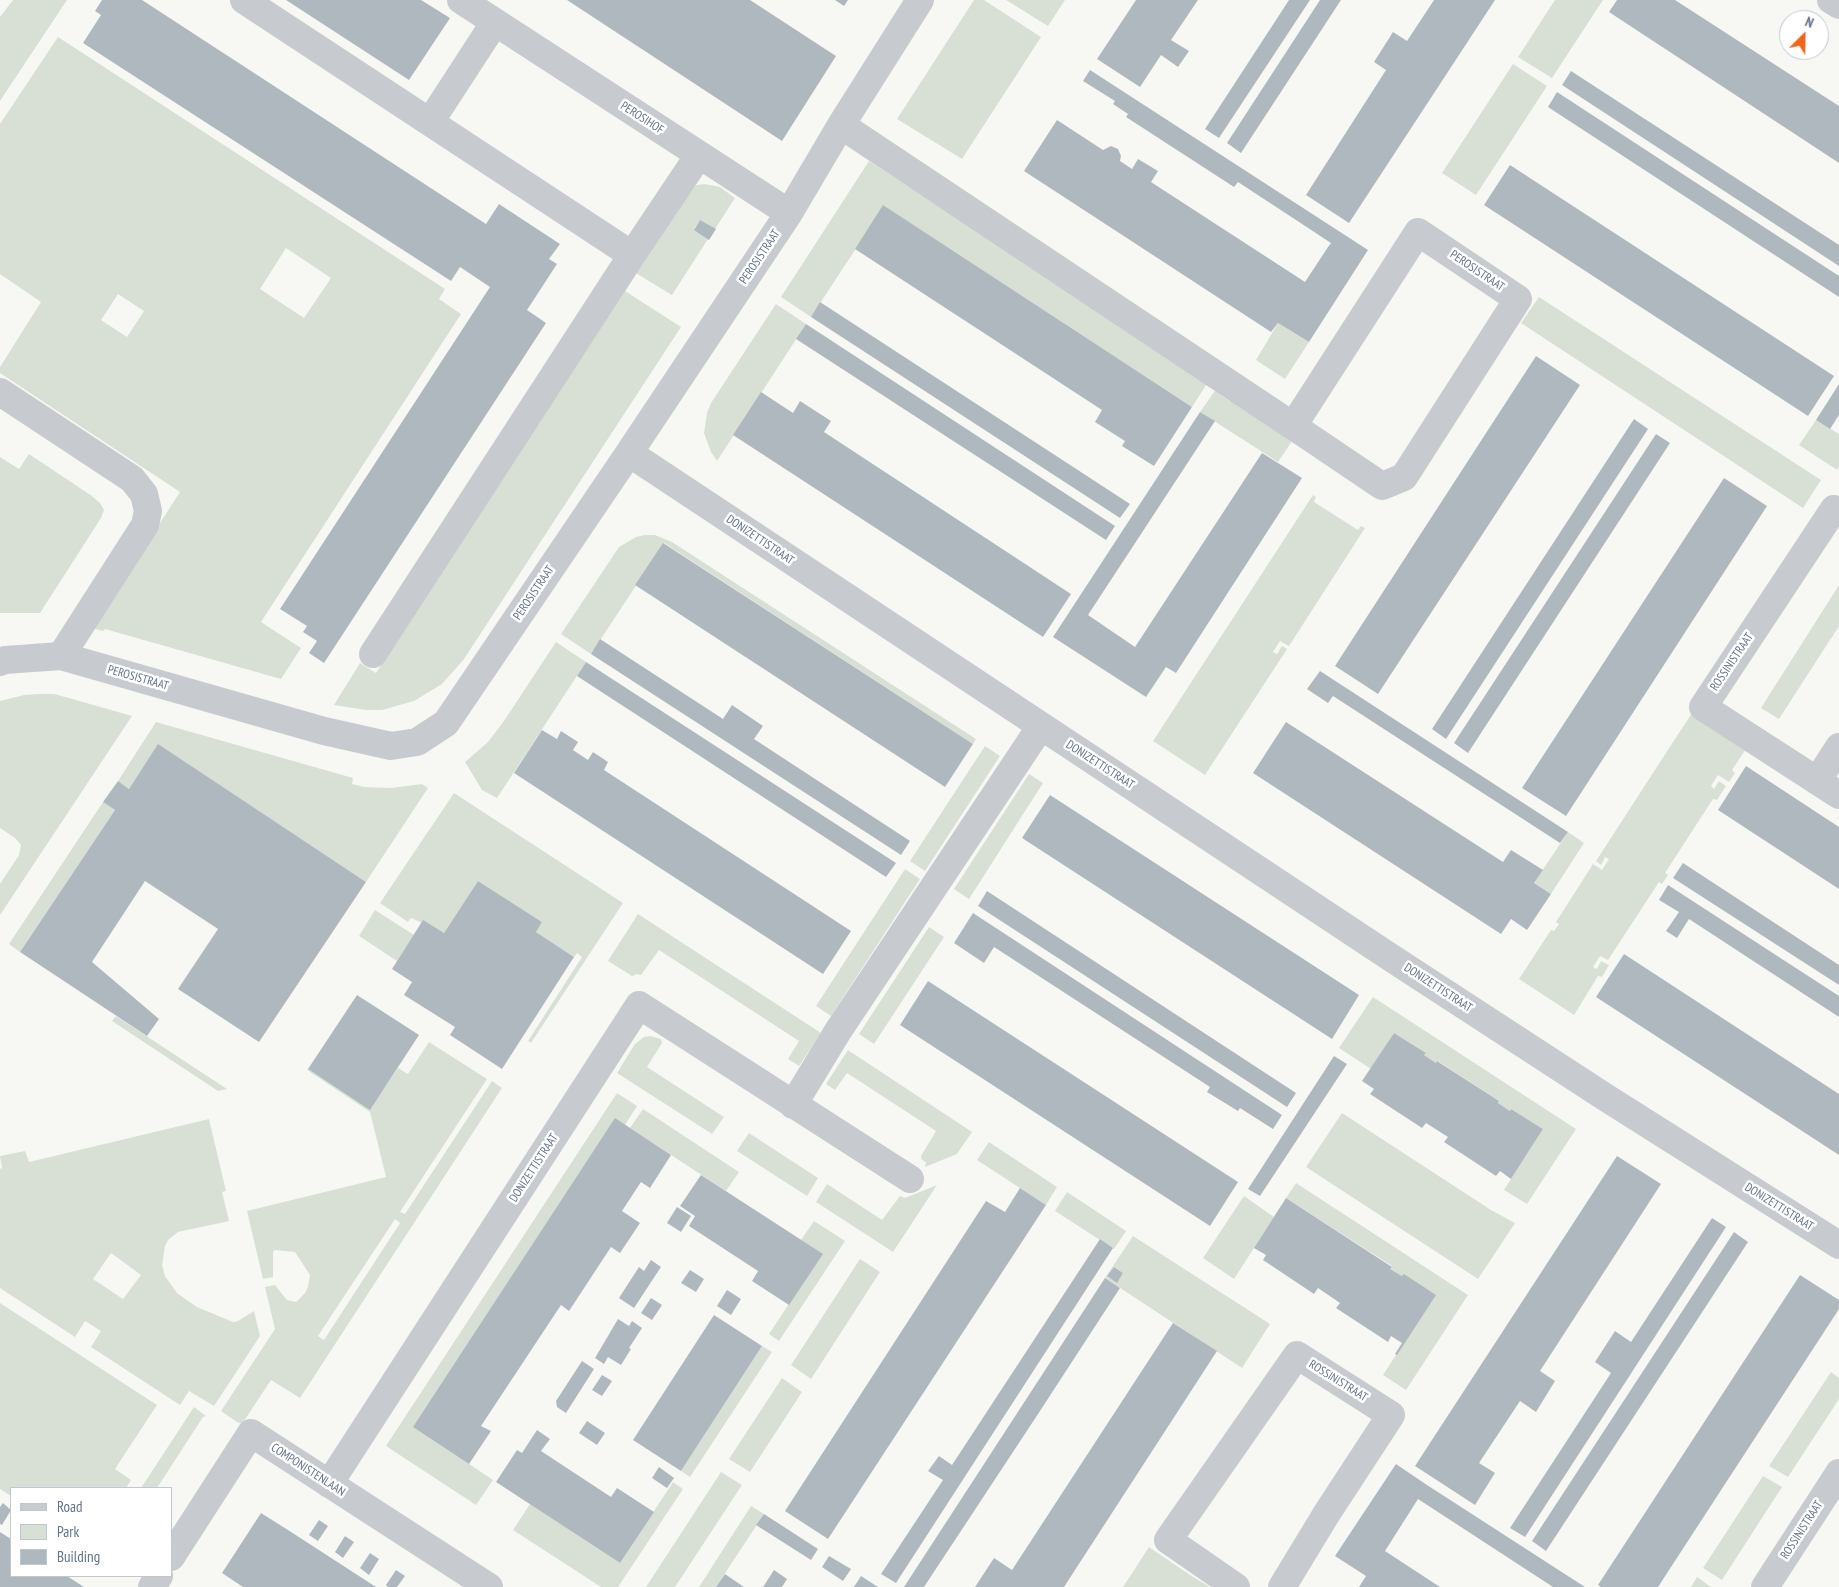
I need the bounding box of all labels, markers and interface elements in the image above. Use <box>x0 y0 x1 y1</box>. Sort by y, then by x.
north arrow <box>1779 10 1829 60</box>
text: N <box>1802 12 1816 32</box>
street label: PEROSIHOF <box>618 99 666 137</box>
street label: PEROSISTRAAT <box>737 227 783 287</box>
street label: PEROSISTRAAT <box>1447 248 1507 294</box>
street label: DONIZETTISTRAAT <box>723 512 797 568</box>
street label: PEROSISTRAAT <box>511 563 557 623</box>
street label: ROSSINISTRAAT <box>1707 630 1757 694</box>
street label: PEROSISTRAAT <box>106 662 170 694</box>
street label: DONIZETTISTRAAT <box>1063 738 1137 792</box>
street label: DONIZETTISTRAAT <box>1401 961 1475 1015</box>
street label: DONIZETTISTRAAT <box>507 1131 561 1205</box>
street label: DONIZETTISTRAAT <box>1742 1180 1816 1234</box>
street label: ROSSINISTRAAT <box>1306 1357 1370 1405</box>
street label: COMPONISTENLAAN <box>268 1441 348 1499</box>
legend <box>10 1487 172 1577</box>
text: Road <box>57 1497 83 1516</box>
street label: ROSSINISTRAAT <box>1778 1498 1826 1562</box>
text: Park <box>57 1522 79 1541</box>
text: Building <box>57 1547 100 1566</box>

